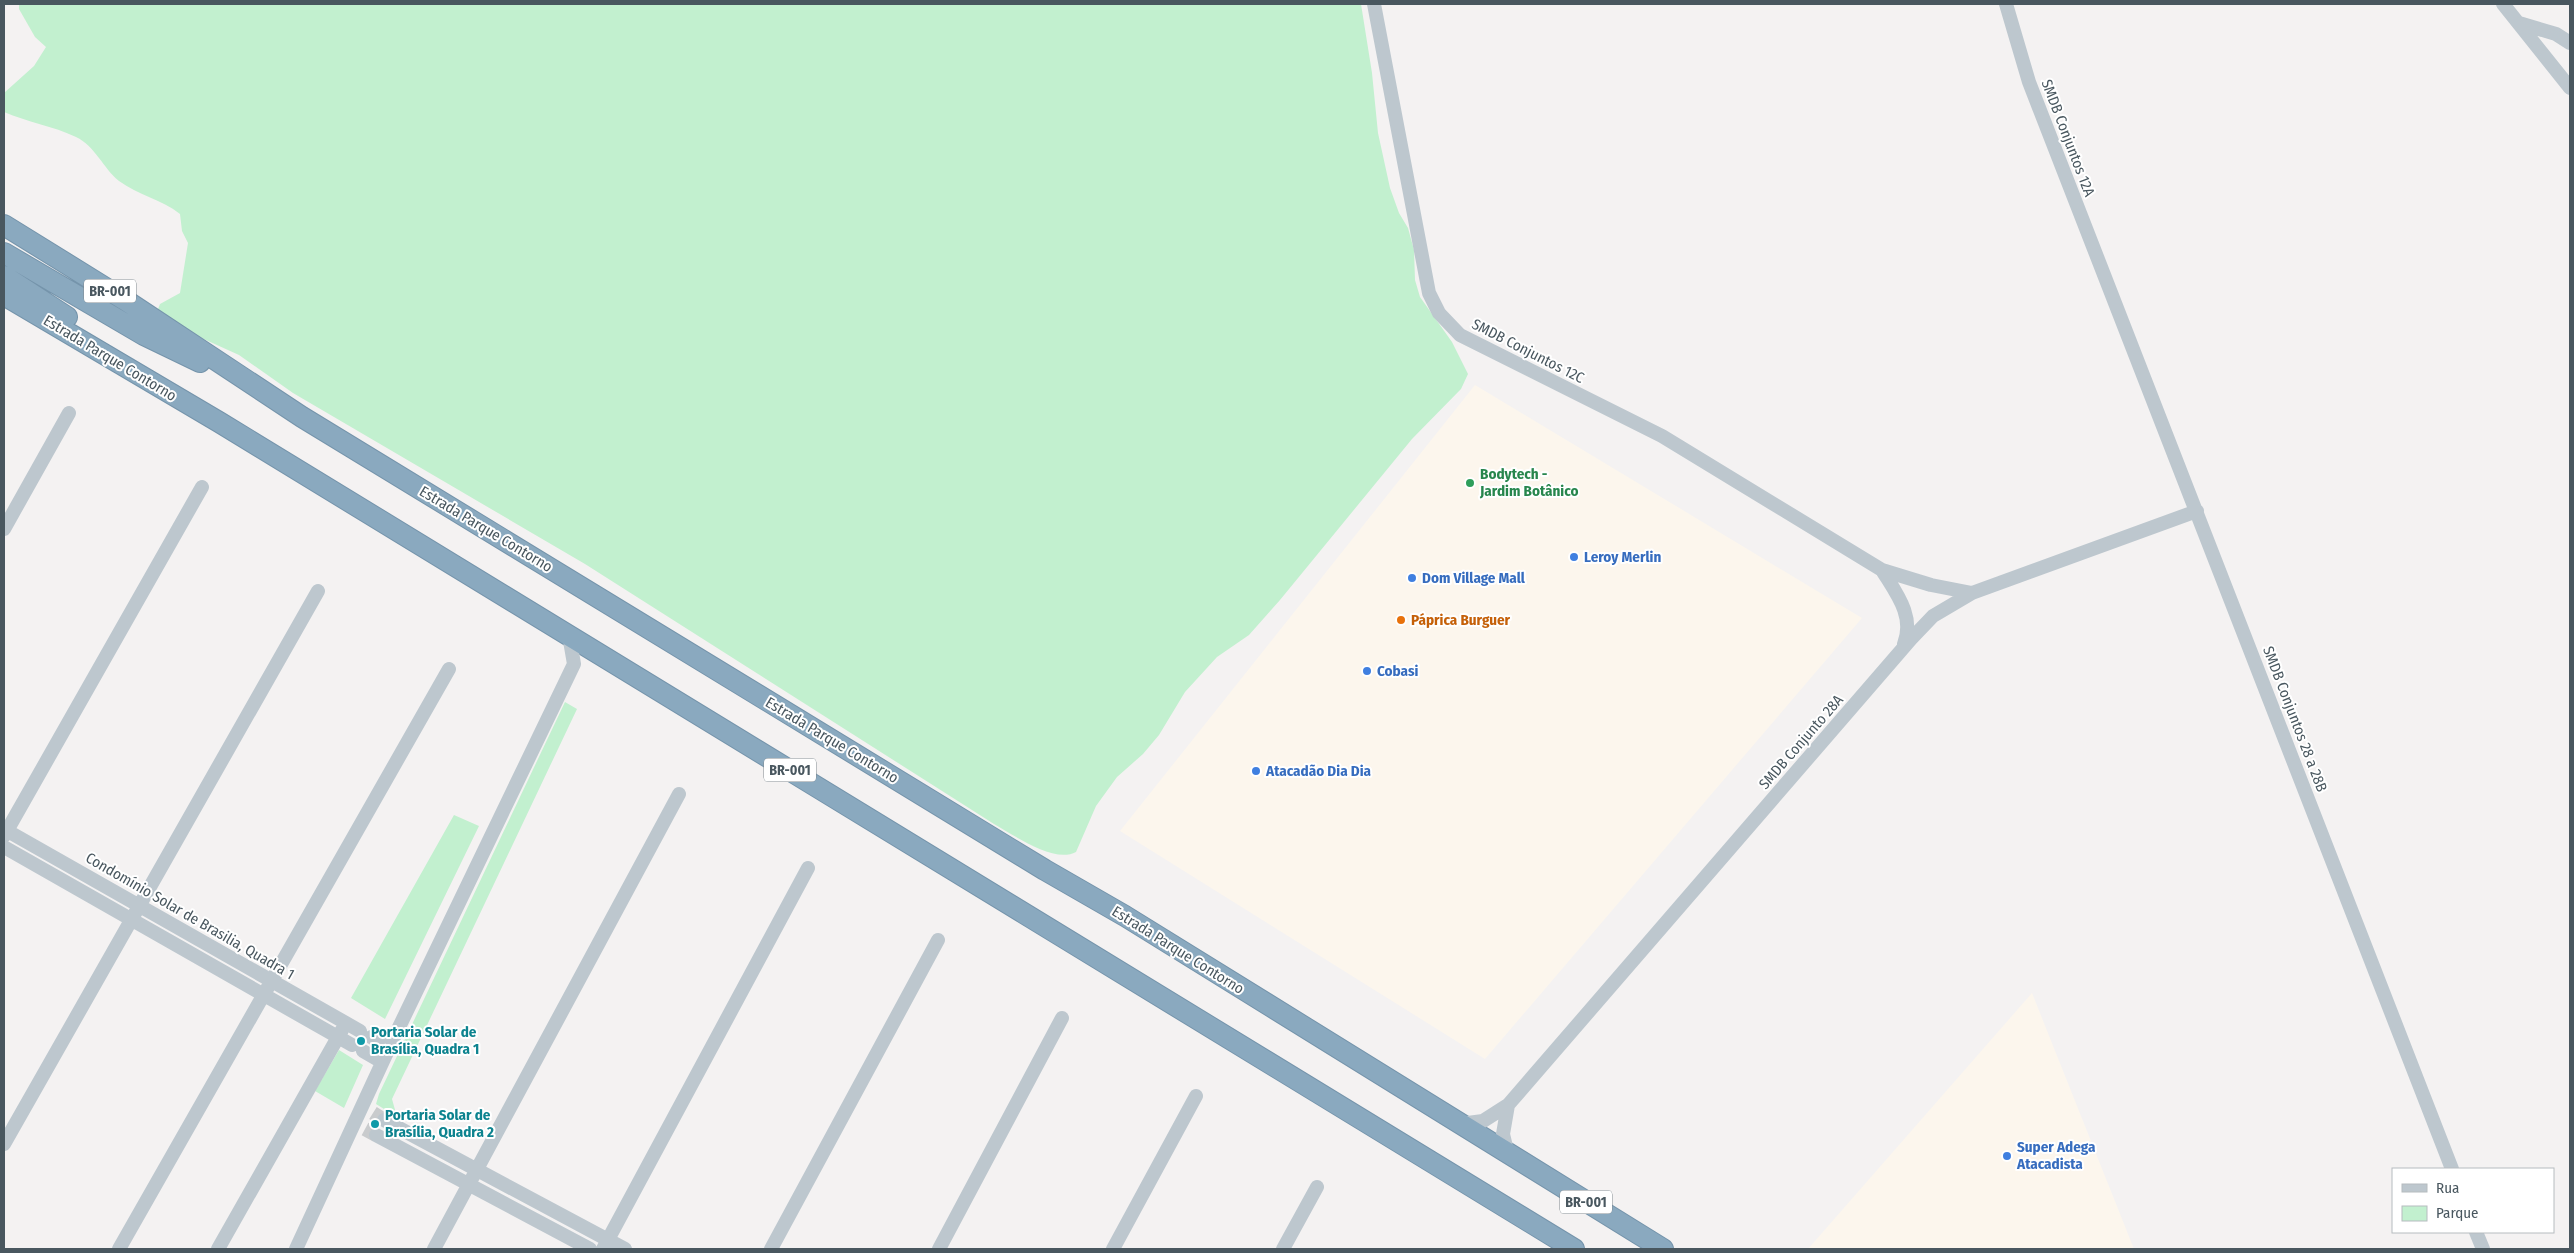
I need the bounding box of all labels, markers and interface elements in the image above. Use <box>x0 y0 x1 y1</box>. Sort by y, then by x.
street label: SMDB Conjuntos 12A <box>2037 77 2099 199</box>
road number: BR-001 <box>84 280 136 302</box>
street label: Estrada Parque Contorno <box>40 311 180 405</box>
street label: SMDB Conjuntos 12C <box>1469 315 1587 387</box>
place label: Bodytech - Jardim Botânico <box>1479 465 1578 500</box>
marker: Bodytech - Jardim Botânico <box>1464 477 1476 489</box>
street label: Estrada Parque Contorno <box>416 482 556 576</box>
place label: Leroy Merlin <box>1584 548 1661 566</box>
marker: Leroy Merlin <box>1568 551 1580 563</box>
place label: Dom Village Mall <box>1422 569 1526 587</box>
marker: Dom Village Mall <box>1406 572 1418 584</box>
place label: Páprica Burguer <box>1411 611 1511 629</box>
marker: Páprica Burguer <box>1395 614 1407 626</box>
street label: SMDB Conjuntos 28 a 28B <box>2259 644 2331 794</box>
place label: Cobasi <box>1377 662 1419 680</box>
marker: Cobasi <box>1361 665 1373 677</box>
street label: SMDB Conjunto 28A <box>1755 691 1847 793</box>
street label: Estrada Parque Contorno <box>762 693 902 787</box>
road number: BR-001 <box>764 758 816 782</box>
place label: Atacadão Dia Dia <box>1265 762 1372 780</box>
marker: Atacadão Dia Dia <box>1250 765 1262 777</box>
street label: Condomínio Solar de Brasilia, Quadra 1 <box>82 849 298 983</box>
street label: Estrada Parque Contorno <box>1109 902 1247 998</box>
place label: Portaria Solar de Brasília, Quadra 1 <box>371 1023 479 1058</box>
marker: Portaria Solar de Brasília, Quadra 1 <box>355 1035 367 1047</box>
place label: Portaria Solar de Brasília, Quadra 2 <box>385 1106 494 1141</box>
marker: Portaria Solar de Brasília, Quadra 2 <box>369 1118 381 1130</box>
place label: Super Adega Atacadista <box>2016 1138 2096 1173</box>
marker: Super Adega Atacadista <box>2001 1150 2013 1162</box>
legend <box>2392 1168 2554 1233</box>
text: Rua <box>2436 1179 2459 1197</box>
road number: BR-001 <box>1560 1190 1612 1214</box>
text: Parque <box>2436 1204 2479 1222</box>

